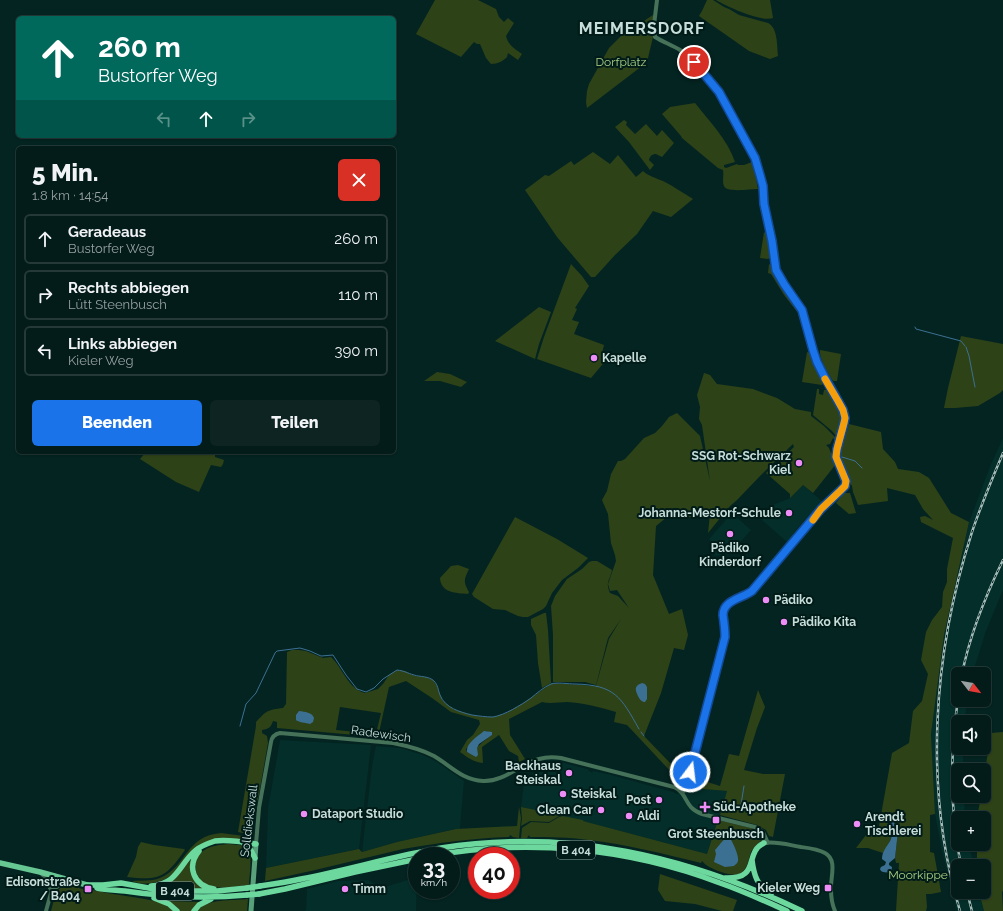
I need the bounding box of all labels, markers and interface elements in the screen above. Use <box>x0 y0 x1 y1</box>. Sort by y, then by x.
district label: MEIMERSDORF <box>579 19 705 38</box>
text: 260 m <box>98 31 181 64</box>
icon: ahead <box>32 32 84 84</box>
pin <box>677 45 711 79</box>
icon: arrive <box>683 51 705 73</box>
park label: Dorfplatz <box>596 55 647 69</box>
text: Bustorfer Weg <box>98 65 218 86</box>
icon: left <box>153 108 175 130</box>
icon: ahead <box>195 108 217 130</box>
icon: right <box>237 108 259 130</box>
text: 5 Min. <box>32 158 99 187</box>
button: close <box>338 159 380 201</box>
text: 1.8 km · 14:54 <box>32 188 108 203</box>
text: Geradeaus <box>68 223 146 241</box>
icon: ahead <box>34 228 56 250</box>
text: 260 m <box>334 230 378 248</box>
text: Bustorfer Weg <box>68 241 154 256</box>
text: Rechts abbiegen <box>68 279 189 297</box>
icon: right <box>34 284 56 306</box>
text: 110 m <box>338 286 378 304</box>
text: Lütt Steenbusch <box>68 297 167 312</box>
text: Links abbiegen <box>68 335 177 353</box>
icon: left <box>34 340 56 362</box>
text: 390 m <box>334 342 378 360</box>
place label: Kapelle <box>602 351 646 365</box>
text: Kieler Weg <box>68 353 134 368</box>
marker: Kapelle <box>589 353 599 363</box>
button: Beenden <box>32 400 202 446</box>
button: Teilen <box>210 400 380 446</box>
place label: SSG Rot-Schwarz Kiel <box>692 449 791 477</box>
marker: SSG Rot-Schwarz Kiel <box>794 458 804 468</box>
place label: Johanna-Mestorf-Schule <box>639 506 781 520</box>
marker: Johanna-Mestorf-Schule <box>784 508 794 518</box>
marker: Pädiko Kinderdorf <box>725 529 735 539</box>
place label: Pädiko Kinderdorf <box>699 541 762 569</box>
place label: Pädiko <box>774 593 813 607</box>
marker: Pädiko <box>761 595 771 605</box>
place label: Pädiko Kita <box>792 615 856 629</box>
marker: Pädiko Kita <box>779 617 789 627</box>
north arrow <box>951 667 991 707</box>
map controls <box>951 667 991 899</box>
button: sound <box>951 715 991 755</box>
street label: Radewisch <box>350 723 412 745</box>
position arrow <box>669 751 711 793</box>
place label: Backhaus Steiskal <box>505 759 561 787</box>
button: search <box>951 763 991 803</box>
marker: Backhaus Steiskal <box>564 768 574 778</box>
street label: Solldiekswall <box>238 783 260 858</box>
place label: Steiskal <box>571 787 616 801</box>
marker: Steiskal <box>558 789 568 799</box>
place label: Post <box>626 793 651 807</box>
marker: Post <box>654 795 664 805</box>
place label: Süd-Apotheke <box>713 800 796 814</box>
marker: Süd-Apotheke <box>700 802 710 812</box>
place label: Clean Car <box>537 803 593 817</box>
marker: Clean Car <box>596 805 606 815</box>
place label: Dataport Studio <box>312 807 403 821</box>
marker: Dataport Studio <box>299 809 309 819</box>
place label: Aldi <box>637 809 660 823</box>
place label: Arendt Tischlerei <box>865 810 921 838</box>
marker: Aldi <box>624 811 634 821</box>
button: + <box>951 811 991 851</box>
marker: Grot Steenbusch <box>711 815 721 825</box>
marker: Arendt Tischlerei <box>852 819 862 829</box>
place label: Grot Steenbusch <box>668 827 764 841</box>
road number: B 404 <box>557 841 595 859</box>
speed limit sign: 40 <box>468 847 520 899</box>
text: 33 <box>423 856 445 880</box>
button: − <box>951 859 991 899</box>
park label: Moorkippe <box>888 868 948 882</box>
place label: Edisonstraße / B404 <box>6 875 80 903</box>
text: km/h <box>421 877 447 888</box>
place label: Kieler Weg <box>757 881 820 895</box>
road number: B 404 <box>156 882 194 900</box>
place label: Timm <box>353 882 386 896</box>
marker: Kieler Weg <box>823 883 833 893</box>
marker: Edisonstraße / B404 <box>83 884 93 894</box>
marker: Timm <box>340 884 350 894</box>

